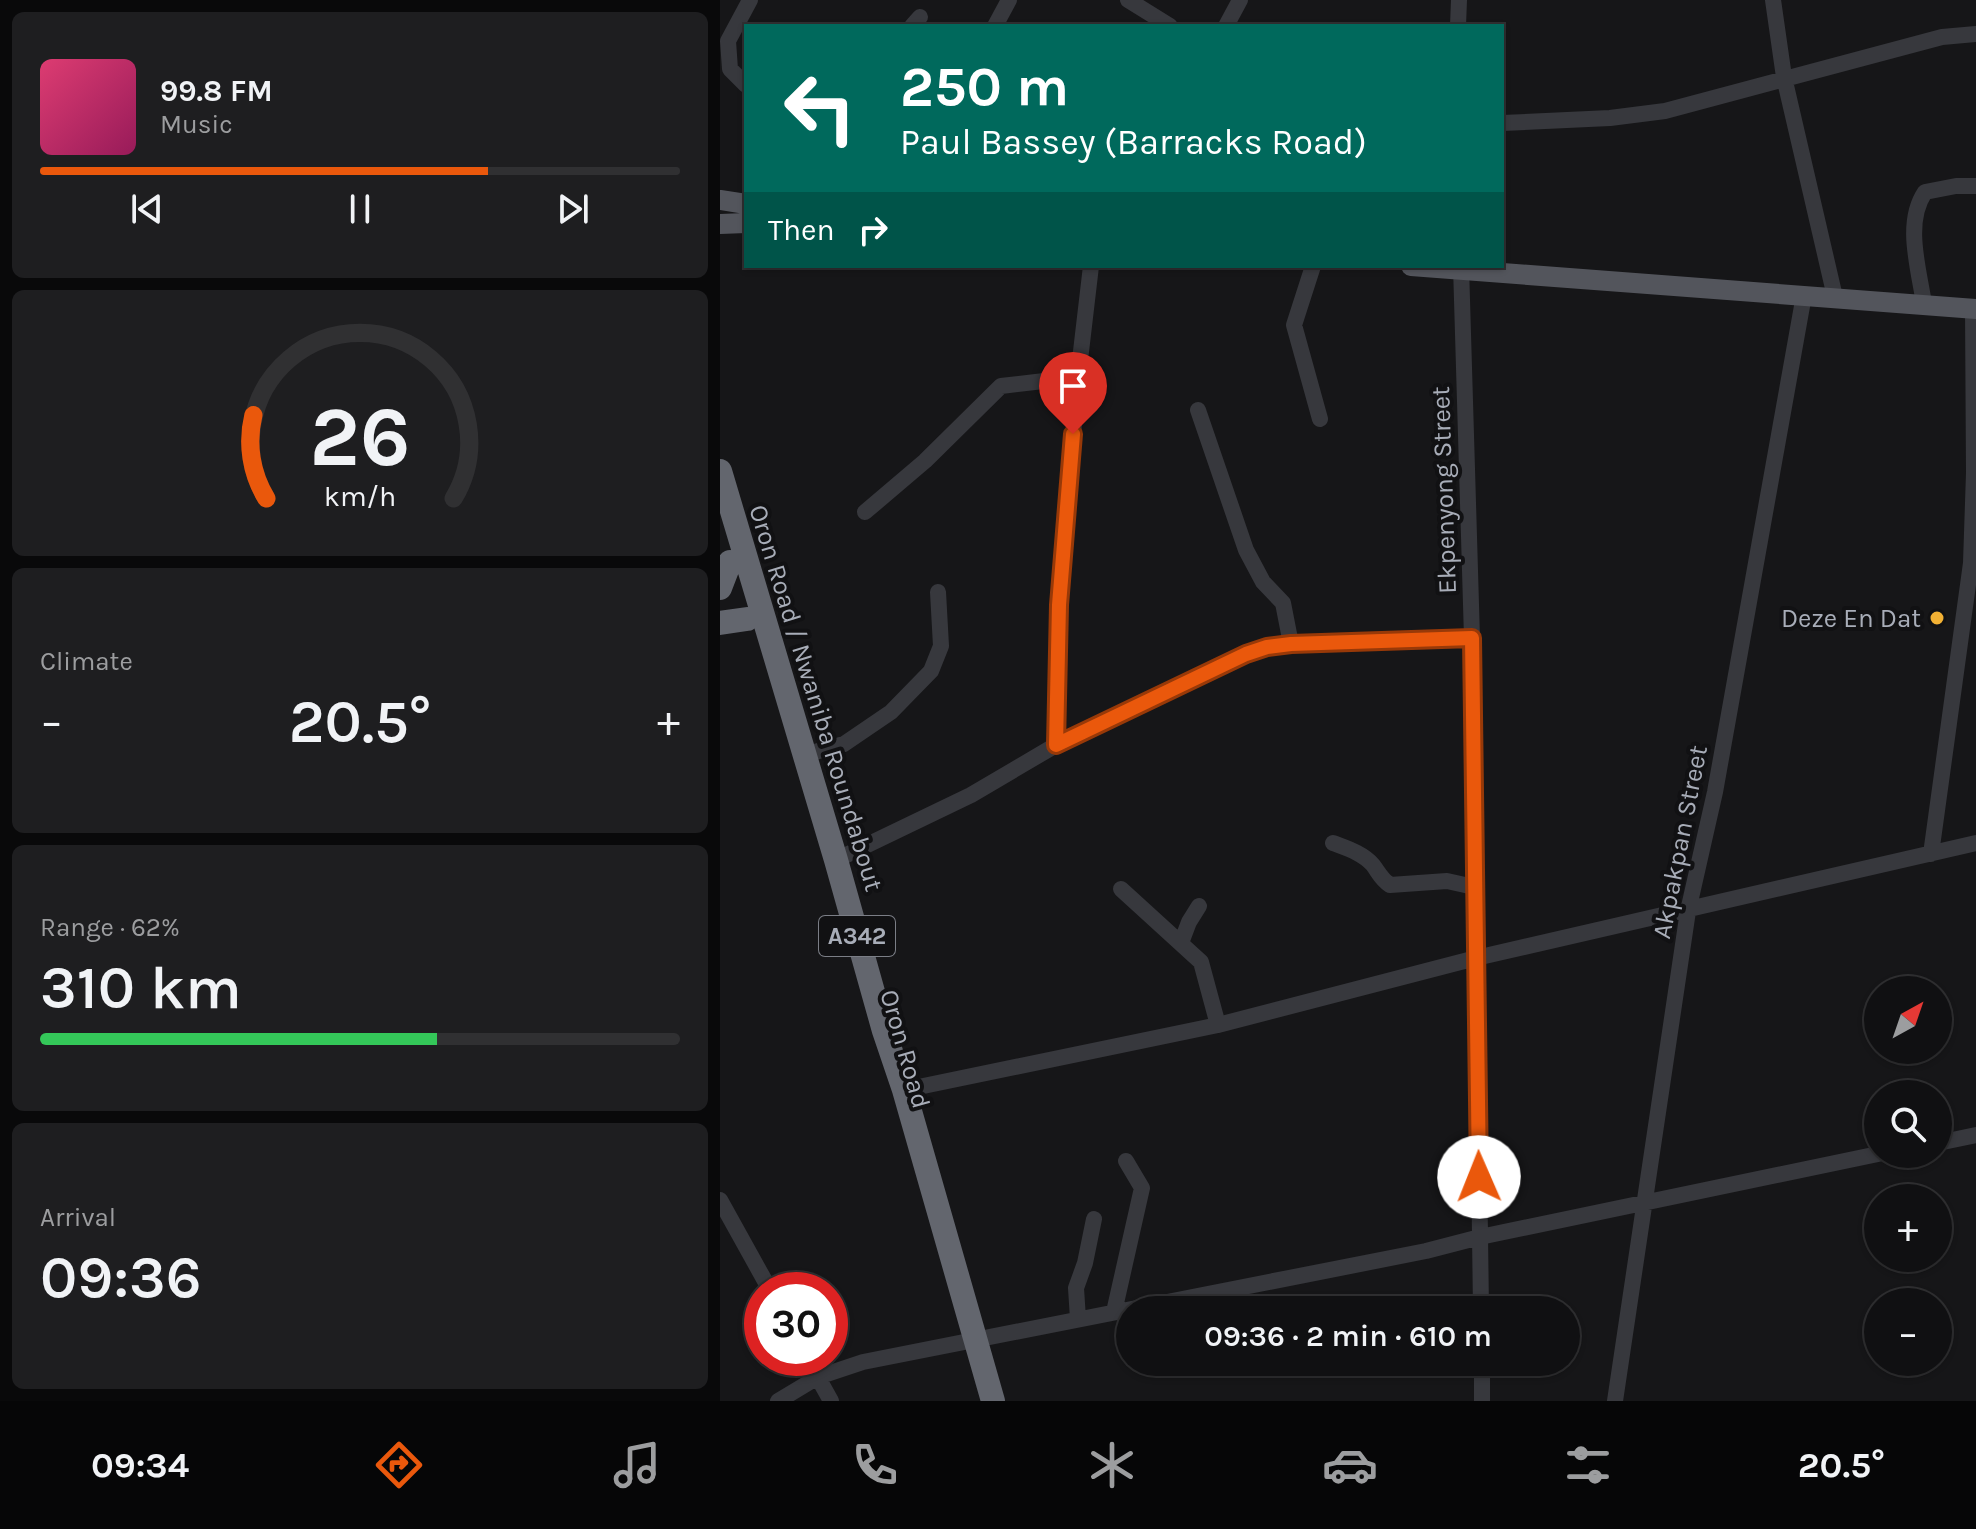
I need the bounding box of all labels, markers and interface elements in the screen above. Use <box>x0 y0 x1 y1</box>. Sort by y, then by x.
text: 250 m <box>900 54 1069 119</box>
icon: left <box>768 56 872 160</box>
text: 99.8 FM <box>160 73 273 109</box>
text: Music <box>160 109 233 140</box>
text: Paul Bassey (Barracks Road) <box>900 121 1367 163</box>
icon: previous <box>125 187 169 231</box>
icon: pause <box>338 187 382 231</box>
icon: next <box>551 187 595 231</box>
icon: right <box>851 208 895 252</box>
text: Then <box>768 212 835 248</box>
pin <box>1039 352 1107 434</box>
icon: arrive <box>1051 364 1095 408</box>
street label: Ekpenyong Street <box>1425 385 1463 594</box>
text: 26 <box>310 388 410 485</box>
text: km/h <box>324 480 396 513</box>
street label: Oron Road / Nwaniba Roundabout <box>742 501 890 895</box>
place label: Deze En Dat <box>1781 603 1921 634</box>
marker: Deze En Dat <box>1928 609 1946 627</box>
text: Climate <box>40 646 133 677</box>
text: 20.5° <box>289 687 431 757</box>
text: − <box>40 696 63 747</box>
text: + <box>657 696 680 747</box>
street label: Akpakpan Street <box>1646 742 1714 941</box>
text: Range · 62% <box>40 912 180 943</box>
road number: A342 <box>819 916 895 956</box>
text: 310 km <box>40 953 242 1023</box>
north arrow <box>1864 976 1952 1064</box>
map controls <box>1864 976 1952 1376</box>
street label: Oron Road <box>873 986 937 1112</box>
button: search <box>1864 1080 1952 1168</box>
position arrow <box>1437 1135 1521 1219</box>
button: + <box>1864 1184 1952 1272</box>
text: Arrival <box>40 1202 116 1233</box>
text: 09:36 <box>40 1243 202 1313</box>
speed limit sign: 30 <box>744 1272 848 1376</box>
button: − <box>1864 1288 1952 1376</box>
text: 09:36 · 2 min · 610 m <box>1204 1318 1492 1354</box>
icon: directions <box>371 1437 427 1493</box>
icon: music <box>609 1437 665 1493</box>
icon: phone <box>847 1437 903 1493</box>
icon: climate <box>1084 1437 1140 1493</box>
icon: car <box>1322 1437 1378 1493</box>
icon: filters <box>1560 1437 1616 1493</box>
text: 09:34 <box>91 1444 189 1486</box>
text: 20.5° <box>1798 1444 1885 1486</box>

